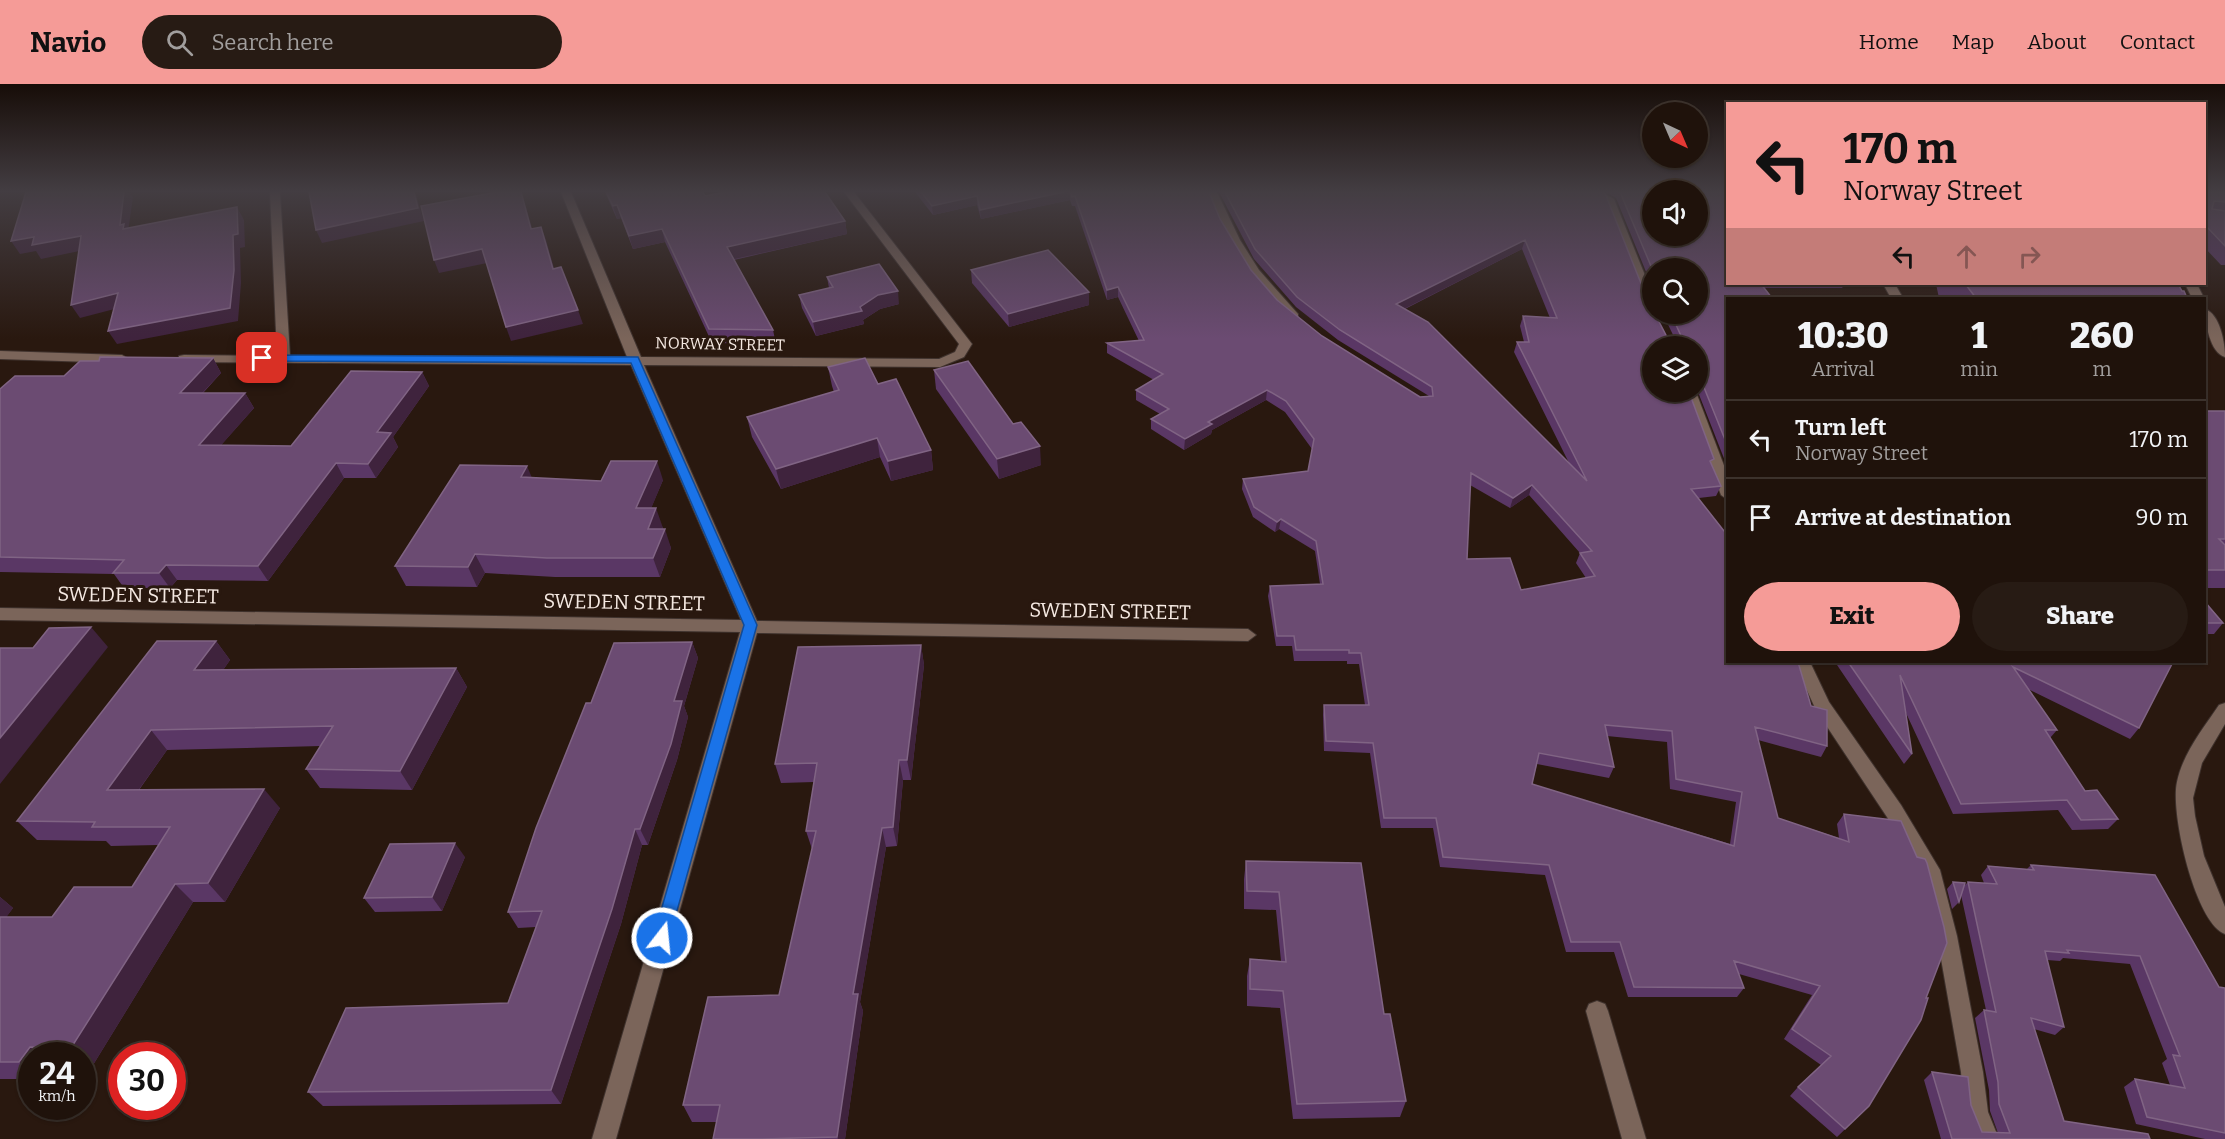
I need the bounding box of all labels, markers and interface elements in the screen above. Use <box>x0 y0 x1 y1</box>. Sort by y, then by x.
search box <box>142 15 562 69</box>
text: Navio <box>30 26 106 59</box>
icon: search <box>163 26 196 59</box>
text: Search here <box>211 29 334 56</box>
text: Home <box>1859 29 1919 55</box>
text: Map <box>1952 29 1994 55</box>
text: About <box>2027 29 2087 55</box>
text: Contact <box>2120 29 2195 55</box>
north arrow <box>1642 102 1708 168</box>
map controls <box>1642 102 1708 402</box>
text: 170 m <box>1843 124 1957 174</box>
icon: left <box>1744 126 1822 204</box>
text: Norway Street <box>1843 175 2023 207</box>
button: sound <box>1642 180 1708 246</box>
icon: left <box>1887 240 1920 273</box>
icon: ahead <box>1950 240 1983 273</box>
icon: right <box>2013 240 2046 273</box>
button: search <box>1642 258 1708 324</box>
text: 10:30 <box>1798 314 1889 358</box>
text: 1 <box>1971 314 1987 358</box>
text: 260 <box>2070 314 2134 358</box>
pin <box>236 332 287 383</box>
street label: NORWAY STREET <box>655 333 785 355</box>
button: layers <box>1642 336 1708 402</box>
icon: arrive <box>245 341 278 374</box>
text: Arrival <box>1811 357 1875 381</box>
text: min <box>1960 357 1998 381</box>
text: m <box>2092 357 2112 381</box>
text: Turn left <box>1795 414 1887 441</box>
icon: left <box>1744 423 1777 456</box>
text: 170 m <box>2129 426 2188 453</box>
text: Norway Street <box>1795 441 1928 465</box>
icon: arrive <box>1744 501 1777 534</box>
text: Arrive at destination <box>1795 504 2011 531</box>
text: 90 m <box>2136 504 2188 531</box>
street label: SWEDEN STREET <box>57 582 219 608</box>
button: Exit <box>1744 582 1960 651</box>
button: Share <box>1972 582 2188 651</box>
street label: SWEDEN STREET <box>543 589 705 615</box>
street label: SWEDEN STREET <box>1029 598 1191 624</box>
position arrow <box>630 906 694 970</box>
speed limit sign: 30 <box>108 1042 186 1120</box>
text: 24 <box>39 1056 75 1092</box>
text: km/h <box>38 1087 76 1105</box>

